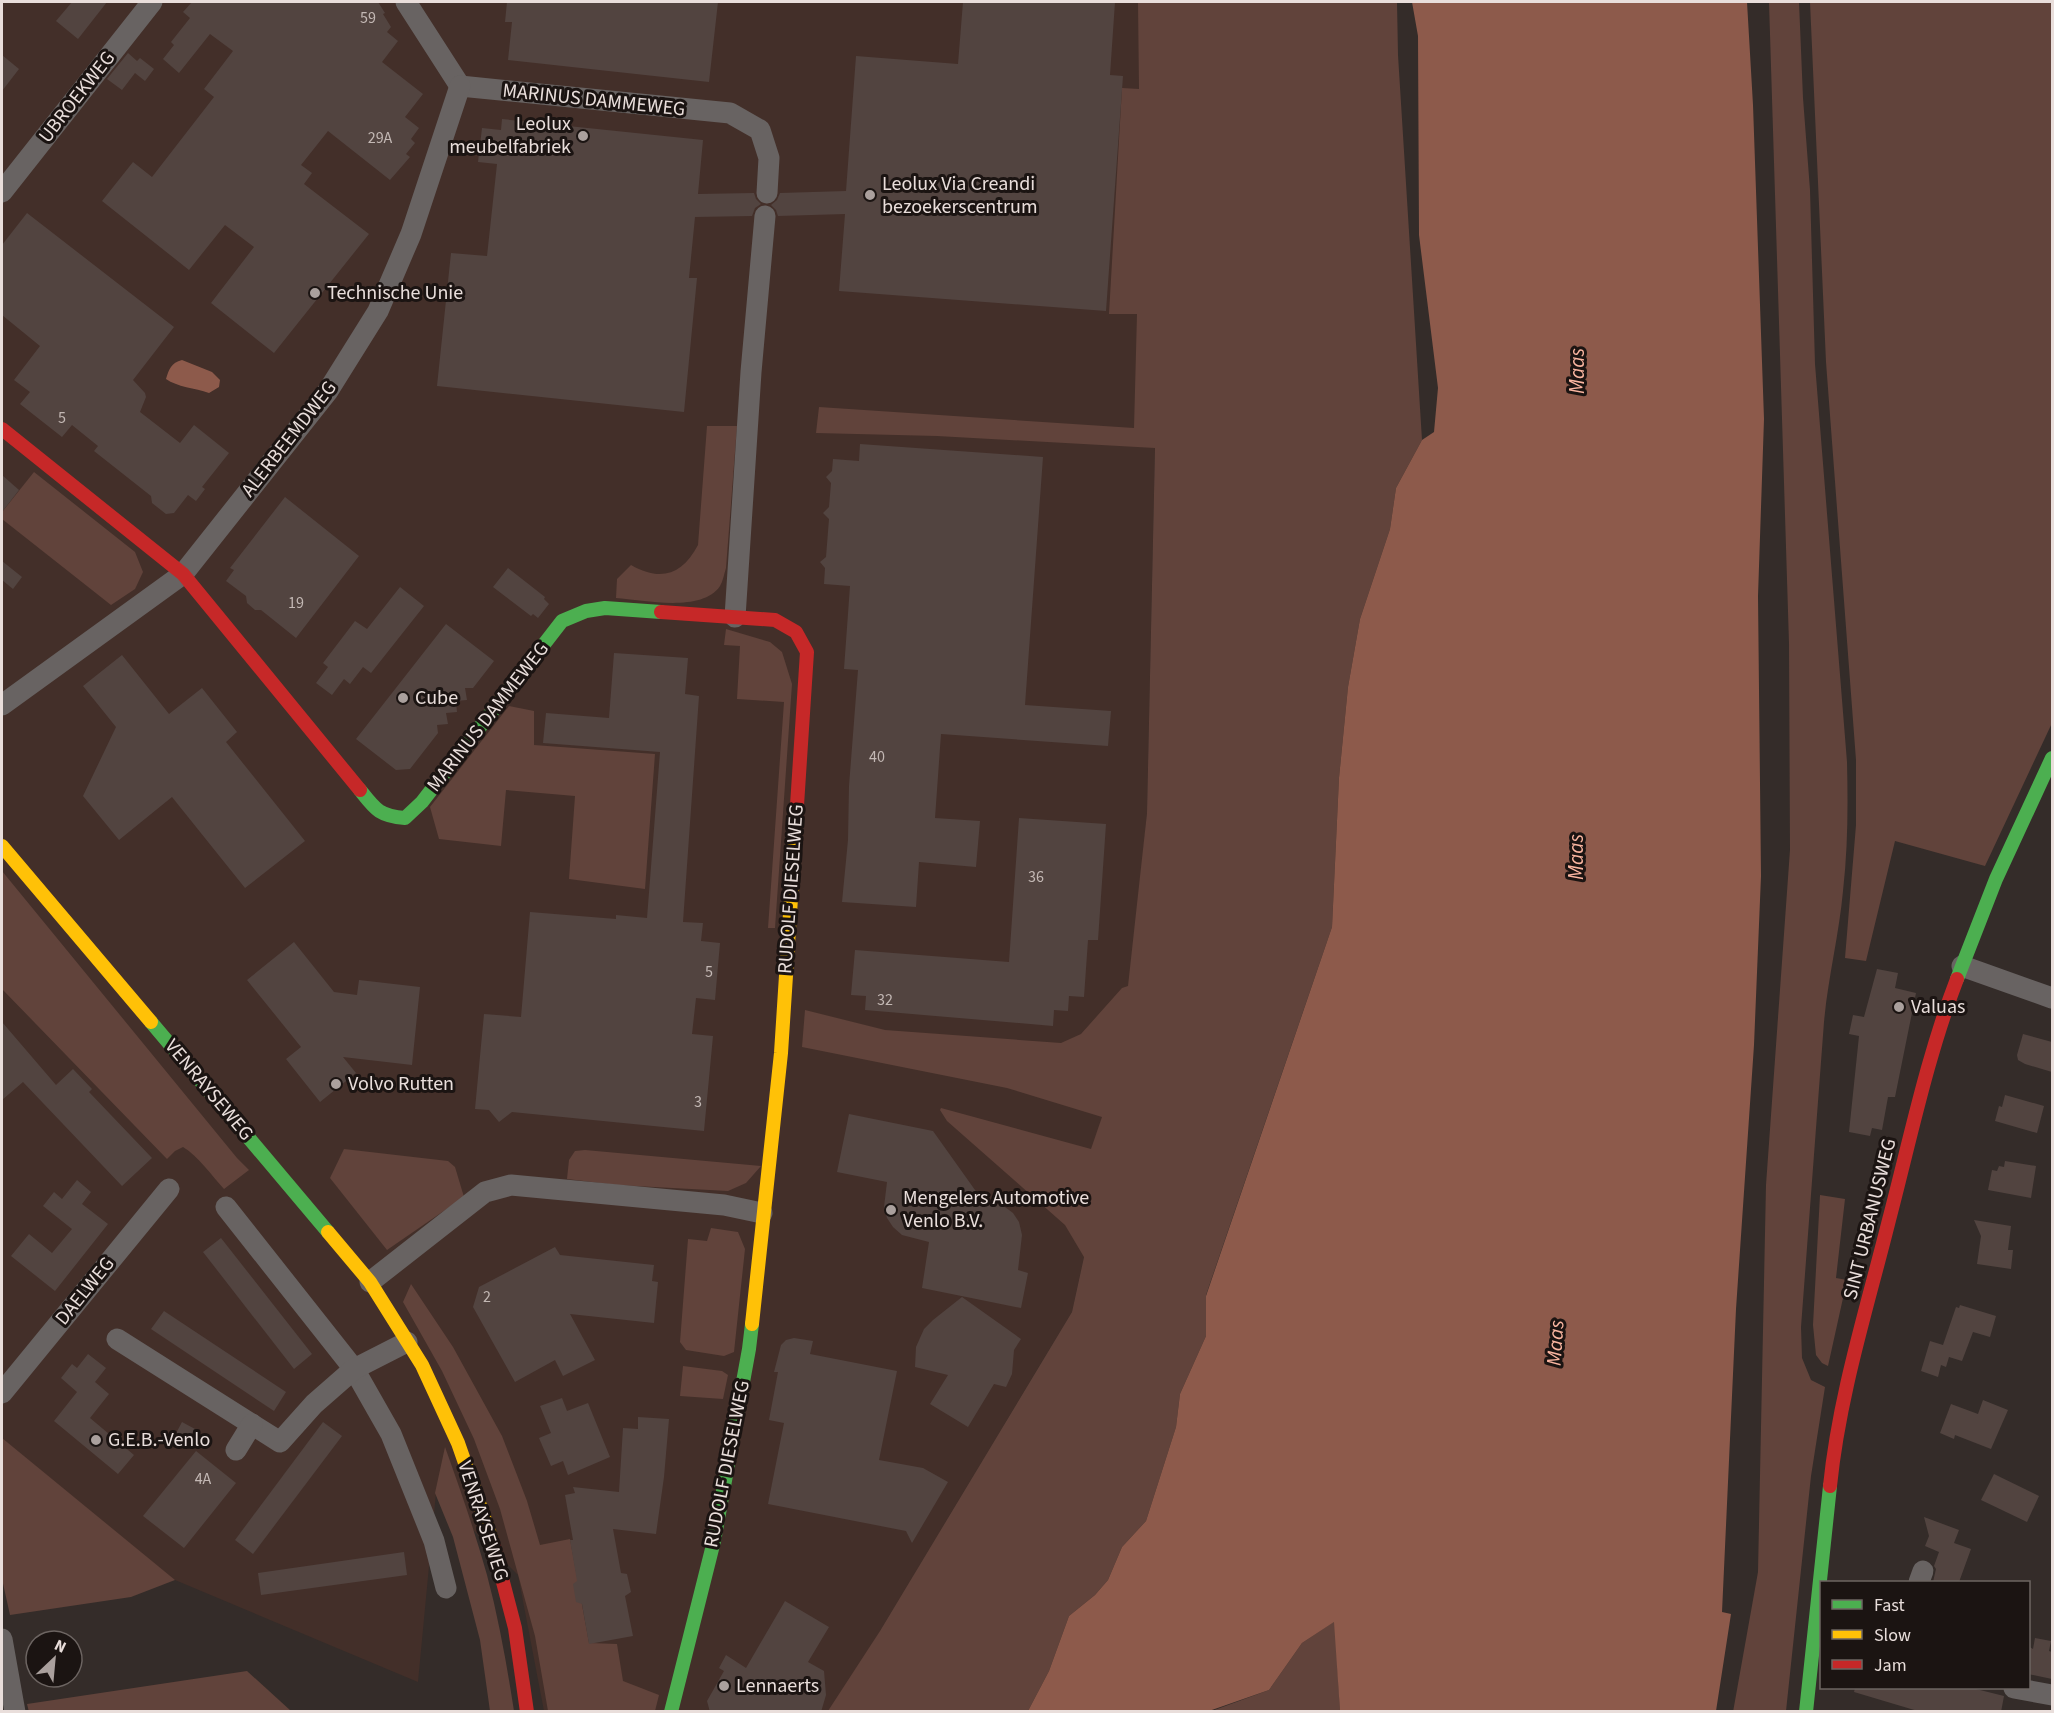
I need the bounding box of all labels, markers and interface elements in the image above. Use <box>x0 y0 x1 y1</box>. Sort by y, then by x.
house number: 59 <box>360 7 376 29</box>
street label: UBROEKWEG <box>32 45 122 149</box>
street label: MARINUS DAMMEWEG <box>501 76 687 124</box>
place label: Leolux meubelfabriek <box>449 110 571 161</box>
house number: 29A <box>368 127 393 149</box>
marker: Leolux meubelfabriek <box>576 129 590 143</box>
place label: Leolux Via Creandi bezoekerscentrum <box>882 170 1037 221</box>
marker: Leolux Via Creandi bezoekerscentrum <box>863 188 877 202</box>
place label: Technische Unie <box>327 279 463 307</box>
marker: Technische Unie <box>308 286 322 300</box>
water label: Maas <box>1562 348 1592 394</box>
street label: ALERBEEMDWEG <box>235 375 343 503</box>
house number: 5 <box>58 407 66 429</box>
house number: 19 <box>288 592 304 614</box>
street label: MARINUS DAMMEWEG <box>420 636 556 798</box>
place label: Cube <box>415 684 458 712</box>
marker: Cube <box>396 691 410 705</box>
house number: 40 <box>869 746 885 768</box>
street label: RUDOLF DIESELWEG <box>771 803 811 975</box>
water label: Maas <box>1561 834 1591 880</box>
house number: 36 <box>1028 866 1044 888</box>
house number: 5 <box>705 961 713 983</box>
house number: 32 <box>877 989 893 1011</box>
place label: Valuas <box>1911 993 1965 1021</box>
marker: Valuas <box>1892 1000 1906 1014</box>
street label: VENRAYSEWEG <box>158 1033 260 1147</box>
place label: Volvo Rutten <box>348 1070 454 1098</box>
marker: Volvo Rutten <box>329 1077 343 1091</box>
house number: 3 <box>694 1091 702 1113</box>
street label: SINT URBANUSWEG <box>1836 1135 1904 1303</box>
place label: Mengelers Automotive Venlo B.V. <box>903 1184 1089 1235</box>
marker: Mengelers Automotive Venlo B.V. <box>884 1203 898 1217</box>
street label: DAELWEG <box>49 1251 121 1331</box>
house number: 2 <box>483 1286 491 1308</box>
water label: Maas <box>1538 1319 1572 1367</box>
street label: RUDOLF DIESELWEG <box>697 1378 757 1550</box>
place label: G.E.B.-Venlo <box>108 1426 210 1454</box>
marker: G.E.B.-Venlo <box>89 1433 103 1447</box>
street label: VENRAYSEWEG <box>450 1457 516 1585</box>
house number: 4A <box>195 1468 212 1490</box>
legend <box>1820 1581 2030 1689</box>
text: Fast <box>1874 1593 1905 1618</box>
text: Slow <box>1874 1623 1911 1648</box>
north arrow <box>24 1629 84 1689</box>
text: N <box>51 1634 70 1659</box>
text: Jam <box>1874 1653 1907 1678</box>
place label: Lennaerts <box>736 1672 819 1700</box>
marker: Lennaerts <box>717 1679 731 1693</box>

